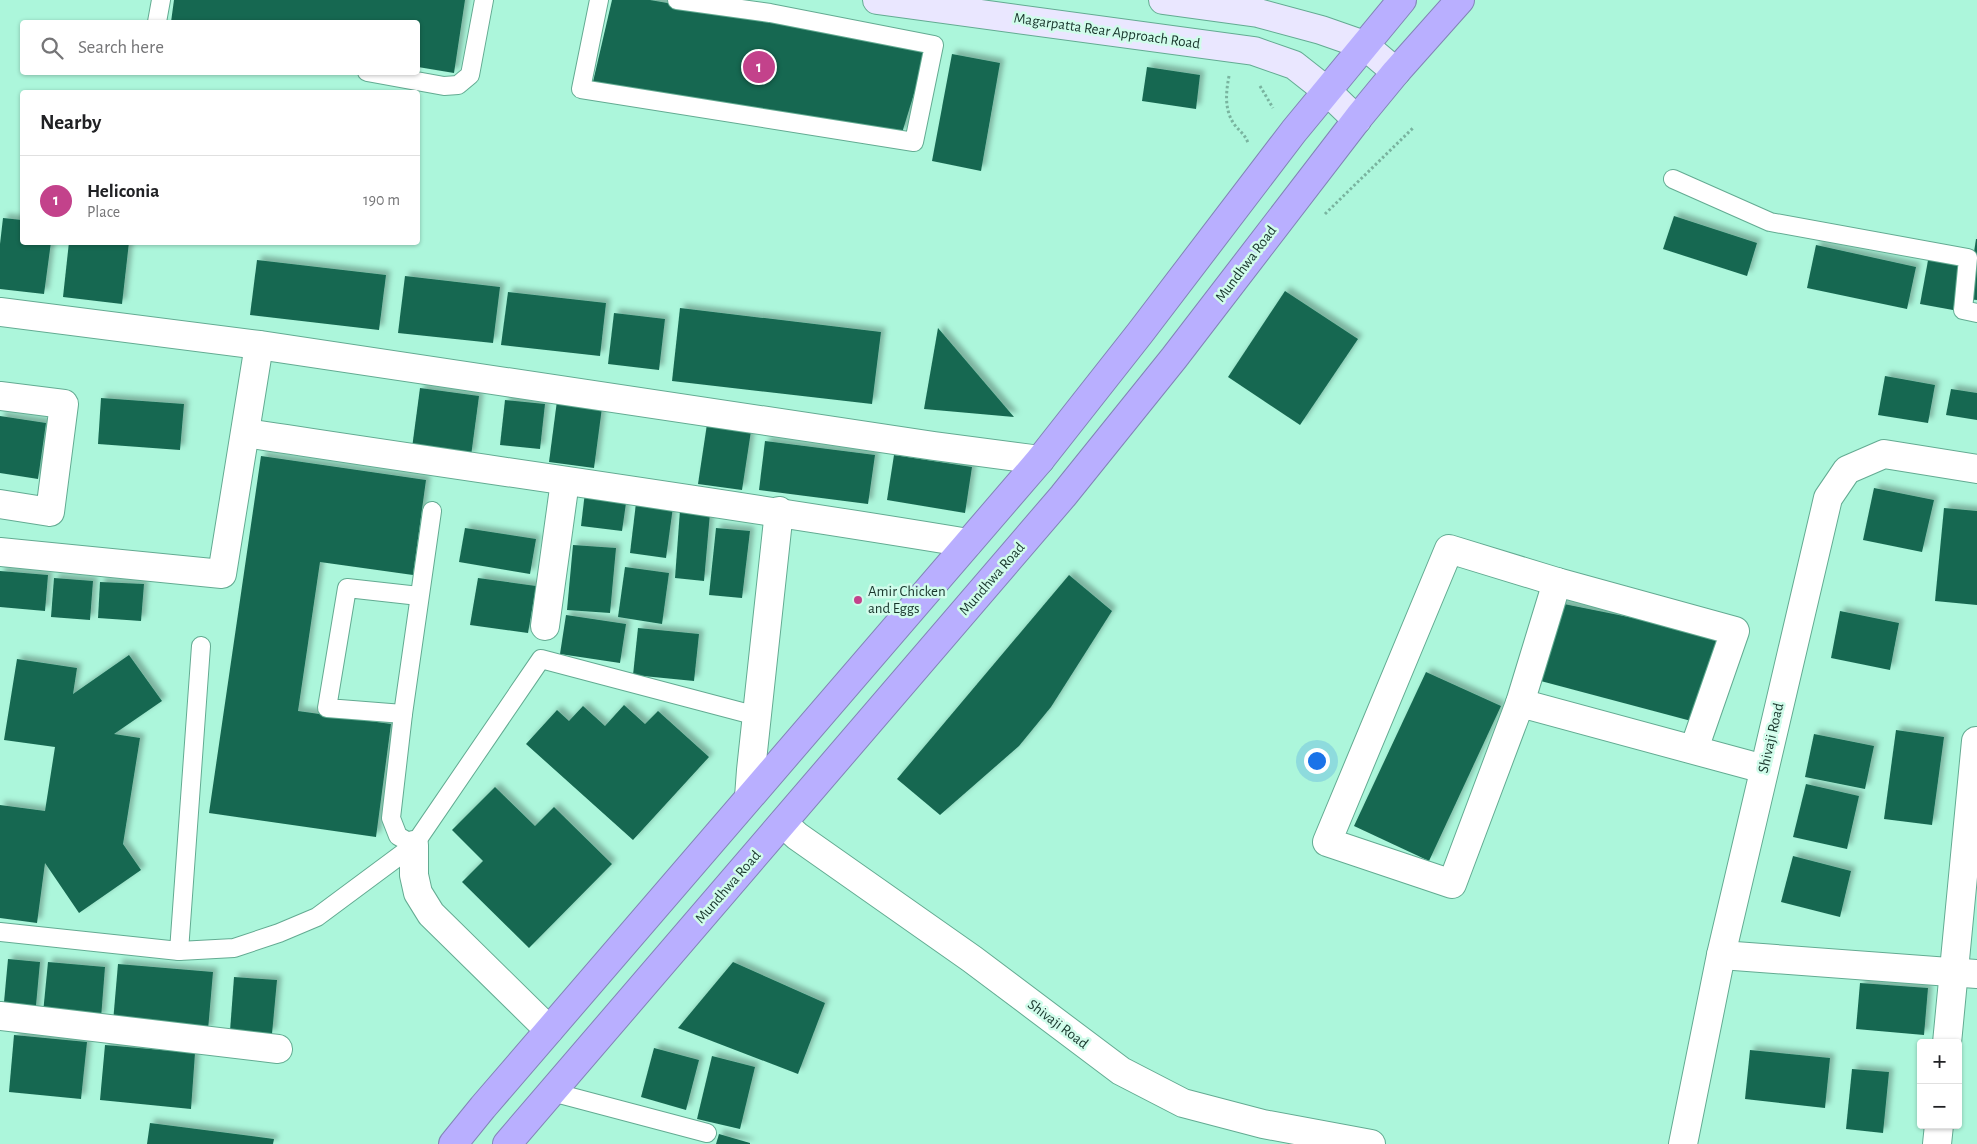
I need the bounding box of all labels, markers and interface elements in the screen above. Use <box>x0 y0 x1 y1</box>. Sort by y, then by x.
street label: Magarpatta Rear Approach Road <box>1013 10 1201 52</box>
search box <box>20 20 420 75</box>
icon: search <box>38 34 66 62</box>
text: Search here <box>78 38 164 57</box>
pin: 1 <box>743 48 775 86</box>
text: Nearby <box>40 112 101 133</box>
text: Heliconia <box>87 182 159 201</box>
text: 1 <box>53 192 59 208</box>
text: 190 m <box>363 192 400 208</box>
text: Place <box>87 204 120 220</box>
street label: Mundhwa Road <box>1213 223 1280 305</box>
street label: Mundhwa Road <box>956 540 1028 618</box>
place label: Amir Chicken and Eggs <box>868 584 946 616</box>
marker: Amir Chicken and Eggs <box>852 594 864 606</box>
street label: Shivaji Road <box>1756 701 1786 774</box>
your location <box>1304 748 1330 774</box>
street label: Mundhwa Road <box>692 848 764 926</box>
street label: Shivaji Road <box>1025 997 1091 1052</box>
map controls <box>1917 1039 1962 1129</box>
button: + <box>1917 1039 1962 1084</box>
button: − <box>1917 1084 1962 1129</box>

